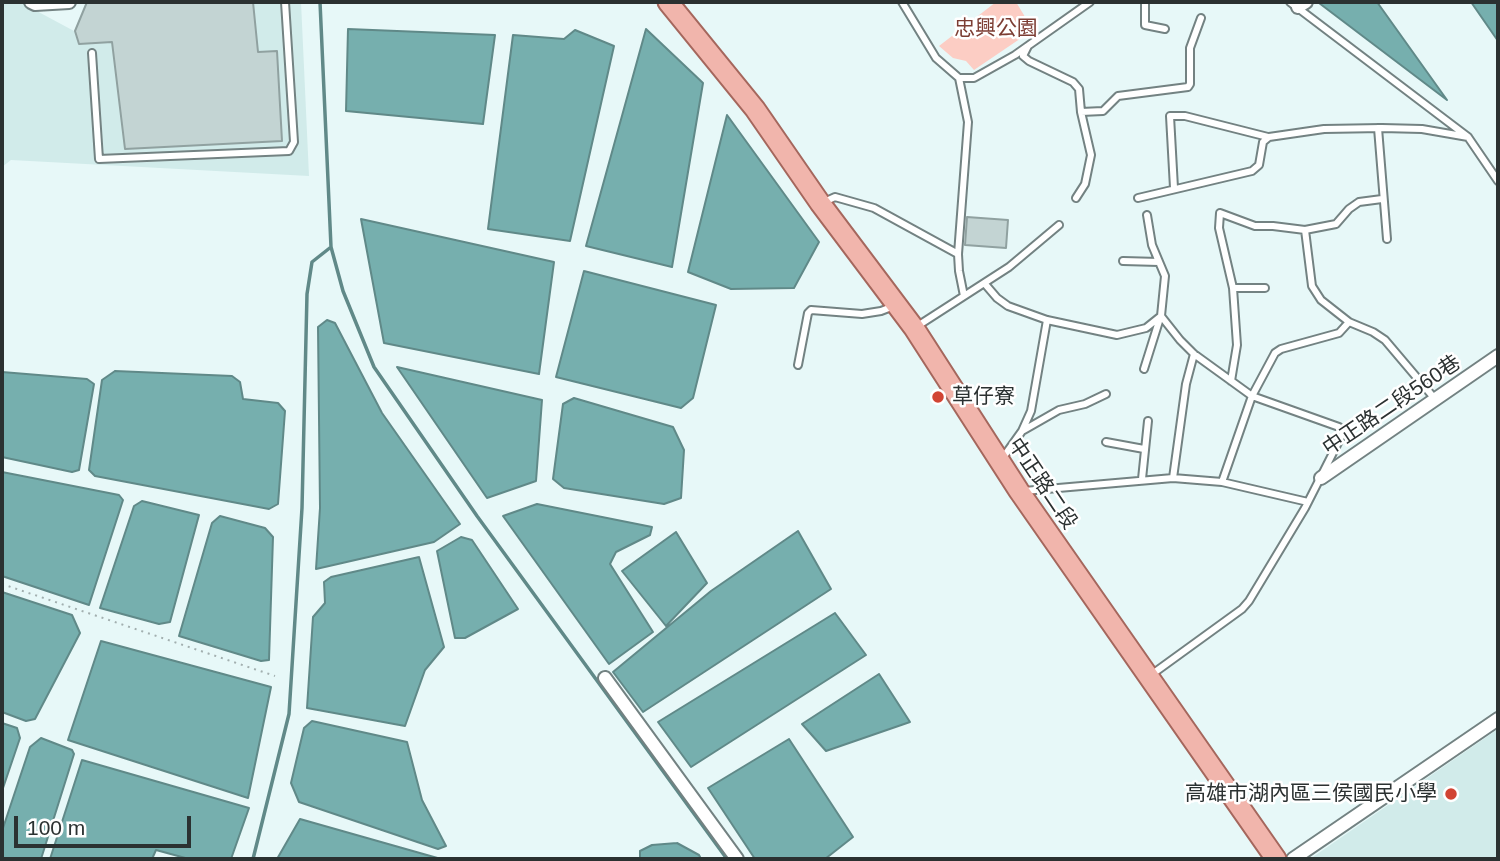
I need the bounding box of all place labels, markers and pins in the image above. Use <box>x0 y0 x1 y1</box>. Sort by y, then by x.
place label: 草仔寮 <box>952 384 1015 410</box>
marker: 草仔寮 <box>930 389 946 405</box>
place label: 高雄市湖內區三侯國民小學 <box>1185 781 1437 807</box>
marker: 高雄市湖內區三侯國民小學 <box>1443 786 1459 802</box>

